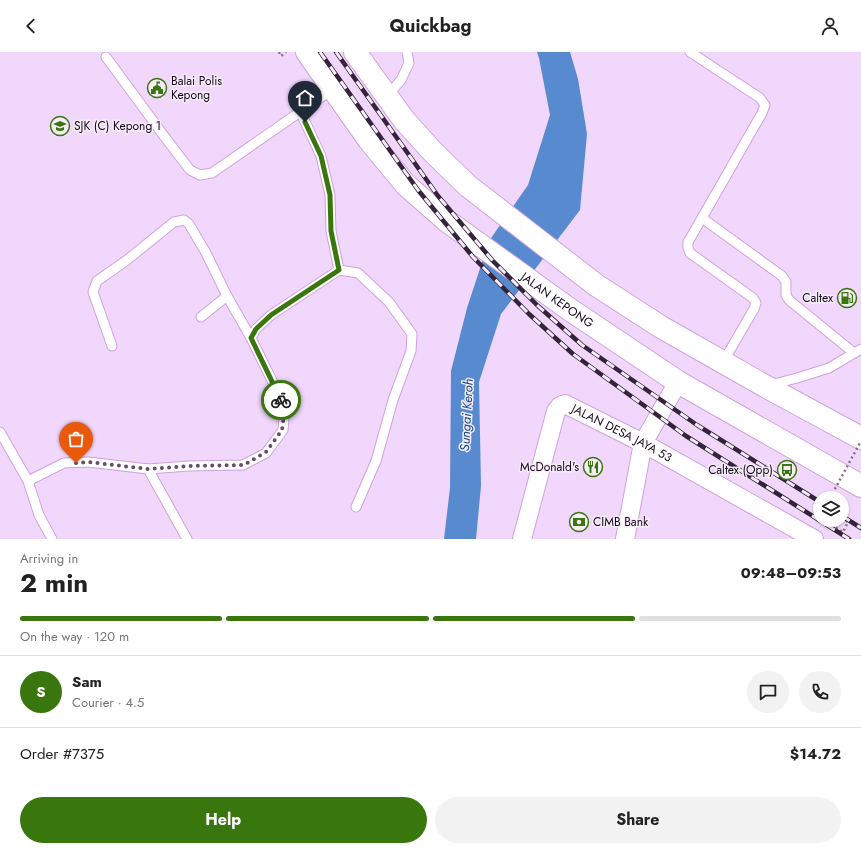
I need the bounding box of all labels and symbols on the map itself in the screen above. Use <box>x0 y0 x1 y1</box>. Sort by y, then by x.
place label: Balai Polis Kepong <box>171 72 222 104</box>
public building icon: Balai Polis Kepong <box>146 77 168 99</box>
pin <box>288 81 322 122</box>
school or university icon: SJK (C) Kepong 1 <box>49 115 71 137</box>
place label: SJK (C) Kepong 1 <box>74 117 161 135</box>
street label: JALAN KEPONG <box>515 267 597 332</box>
fuel station icon: Caltex <box>836 287 858 309</box>
place label: Caltex <box>802 289 834 307</box>
water label: Sungai Keroh <box>455 378 478 452</box>
courier <box>261 380 301 420</box>
street label: JALAN DESA JAYA 53 <box>567 399 676 467</box>
pin <box>59 422 93 463</box>
restaurant icon: McDonald's <box>582 456 604 478</box>
place label: McDonald's <box>520 458 579 476</box>
bus stop icon: Caltex (Opp) <box>776 459 798 481</box>
place label: Caltex (Opp) <box>708 461 773 479</box>
bank icon: CIMB Bank <box>568 511 590 533</box>
place label: CIMB Bank <box>593 513 649 531</box>

